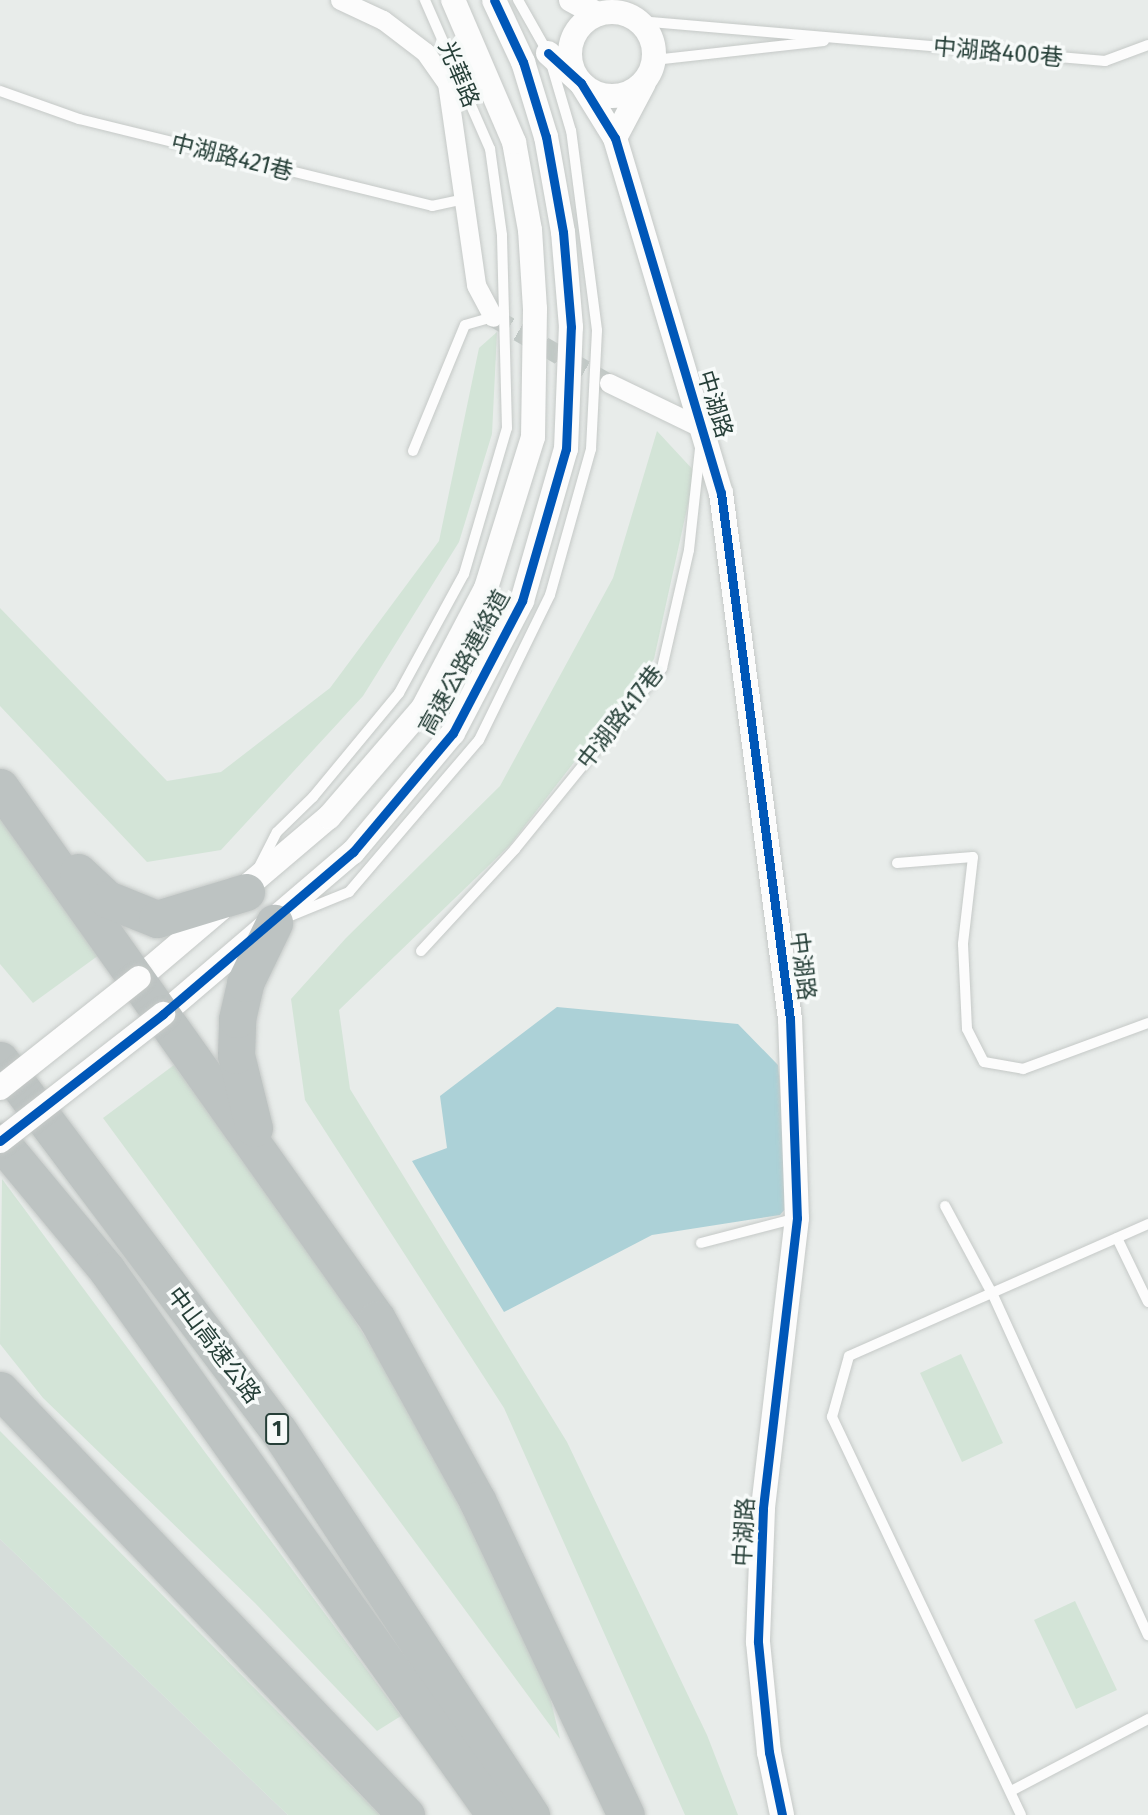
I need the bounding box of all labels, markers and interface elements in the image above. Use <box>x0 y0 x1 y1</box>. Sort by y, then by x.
street label: 中湖路400巷 <box>932 33 1064 71</box>
street label: 光華路 <box>433 37 485 111</box>
street label: 中湖路421巷 <box>168 129 296 185</box>
street label: 中湖路 <box>692 367 738 441</box>
street label: 高速公路連絡道 <box>413 585 515 739</box>
street label: 中湖路417巷 <box>571 660 669 774</box>
street label: 中湖路 <box>785 930 821 1002</box>
street label: 中山高速公路 <box>161 1282 267 1408</box>
road number: 1 <box>265 1412 289 1446</box>
street label: 中湖路 <box>728 1497 760 1567</box>

